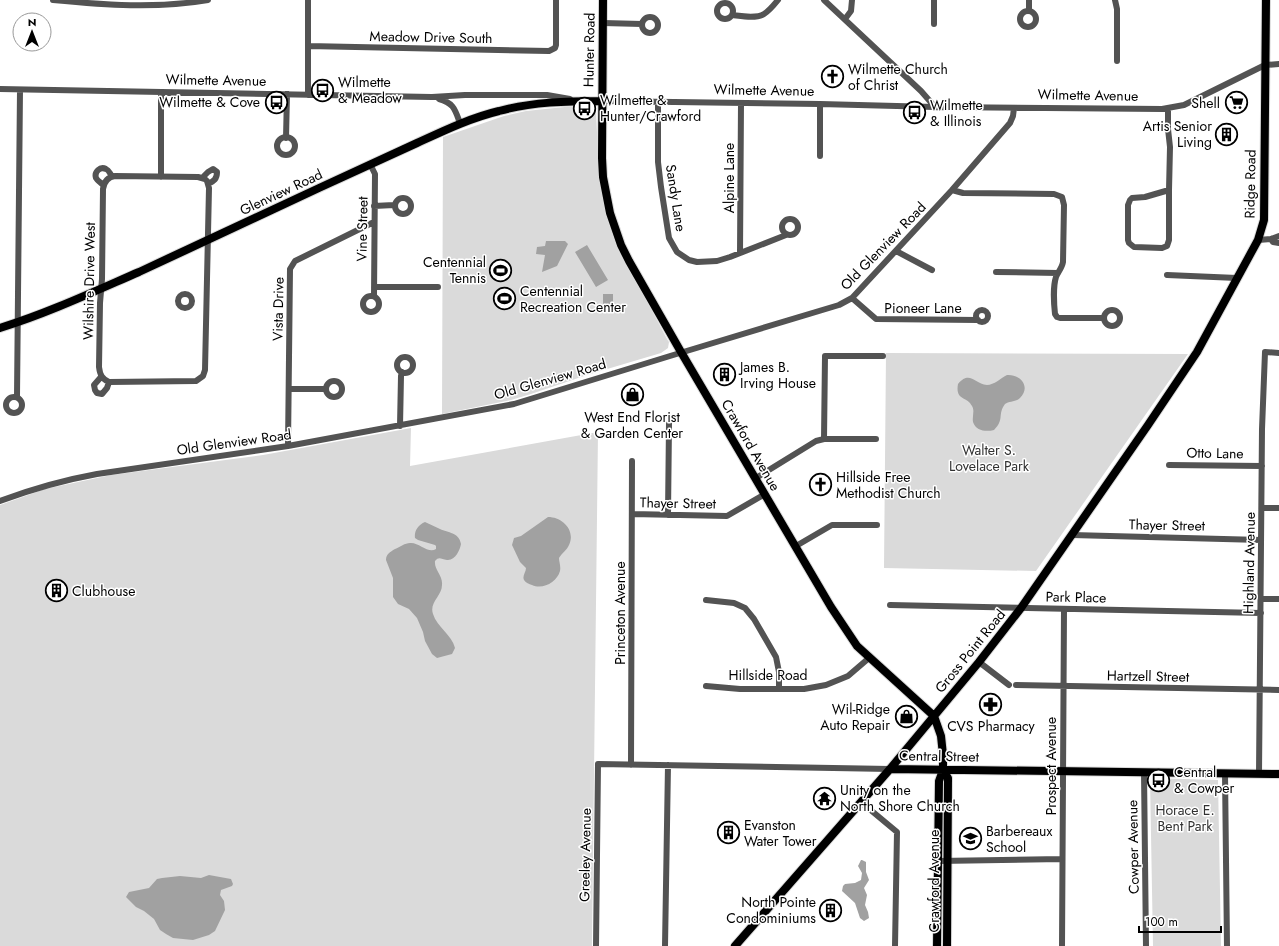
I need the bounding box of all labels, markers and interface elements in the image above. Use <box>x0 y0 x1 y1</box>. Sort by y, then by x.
north arrow <box>12 12 52 52</box>
street label: Hunter Road <box>578 13 600 87</box>
text: N <box>28 14 36 30</box>
street label: Meadow Drive South <box>369 26 493 48</box>
place label: Wilmette Church of Christ <box>848 59 948 95</box>
church icon: Wilmette Church of Christ <box>819 64 845 90</box>
street label: Wilmette Avenue <box>166 69 266 91</box>
place label: Wilmette & Meadow <box>338 72 402 108</box>
bus stop icon: Wilmette & Meadow <box>310 77 336 103</box>
street label: Wilmette Avenue <box>714 79 814 101</box>
street label: Wilmette Avenue <box>1038 84 1138 106</box>
bus stop icon: Wilmette & Cove <box>263 89 289 115</box>
place label: Wilmette & Hunter/Crawford <box>600 90 701 126</box>
supermarket icon: Shell <box>1223 90 1249 116</box>
place label: Wilmette & Cove <box>159 92 260 112</box>
place label: Shell <box>1191 93 1220 113</box>
bus stop icon: Wilmette & Hunter/Crawford <box>572 95 598 121</box>
place label: Wilmette & Illinois <box>930 95 983 131</box>
bus stop icon: Wilmette & Illinois <box>902 100 928 126</box>
place label: Artis Senior Living <box>1143 116 1212 152</box>
building icon: Artis Senior Living <box>1214 121 1240 147</box>
street label: Alpine Lane <box>719 143 739 213</box>
street label: Ridge Road <box>1239 149 1261 219</box>
street label: Sandy Lane <box>661 163 691 233</box>
street label: Glenview Road <box>236 164 326 220</box>
street label: Vine Street <box>351 196 373 262</box>
street label: Old Glenview Road <box>836 197 930 295</box>
street label: Wilshire Drive West <box>78 221 100 340</box>
place label: Centennial Tennis <box>423 252 486 288</box>
sports icon: Centennial Tennis <box>488 257 514 283</box>
street label: Vista Drive <box>267 277 289 341</box>
place label: Centennial Recreation Center <box>520 281 626 317</box>
sports icon: Centennial Recreation Center <box>491 286 517 312</box>
street label: Pioneer Lane <box>884 298 962 318</box>
street label: Old Glenview Road <box>492 353 608 405</box>
place label: James B. Irving House <box>738 357 816 393</box>
building icon: James B. Irving House <box>712 362 738 388</box>
shop icon: West End Florist & Garden Center <box>619 382 645 408</box>
street label: Crawford Avenue <box>717 395 785 495</box>
place label: West End Florist & Garden Center <box>581 407 683 443</box>
street label: Old Glenview Road <box>175 424 293 460</box>
park label: Walter S. Lovelace Park <box>949 440 1030 476</box>
street label: Otto Lane <box>1186 443 1244 463</box>
place label: Hillside Free Methodist Church <box>836 467 941 503</box>
church icon: Hillside Free Methodist Church <box>807 472 833 498</box>
street label: Thayer Street <box>640 492 717 514</box>
street label: Highland Avenue <box>1238 512 1260 614</box>
street label: Thayer Street <box>1129 514 1206 536</box>
street label: Princeton Avenue <box>610 561 630 665</box>
building icon: Clubhouse <box>43 578 69 604</box>
place label: Clubhouse <box>72 581 135 601</box>
street label: Park Place <box>1045 586 1107 608</box>
street label: Gross Point Road <box>930 605 1010 697</box>
street label: Hillside Road <box>729 665 807 685</box>
street label: Hartzell Street <box>1107 665 1190 687</box>
pharmacy icon: CVS Pharmacy <box>978 691 1004 717</box>
place label: Wil-Ridge Auto Repair <box>820 699 890 735</box>
shop icon: Wil-Ridge Auto Repair <box>893 704 919 730</box>
place label: CVS Pharmacy <box>947 716 1036 736</box>
street label: Prospect Avenue <box>1041 717 1061 815</box>
street label: Central Street <box>899 745 980 767</box>
place label: Central & Cowper <box>1174 762 1234 798</box>
bus stop icon: Central & Cowper <box>1146 767 1172 793</box>
place label: Unity on the North Shore Church <box>840 780 960 816</box>
temple icon: Unity on the North Shore Church <box>811 785 837 811</box>
street label: Cowper Avenue <box>1122 800 1144 894</box>
park label: Horace E. Bent Park <box>1155 800 1215 836</box>
street label: Greeley Avenue <box>574 808 596 902</box>
place label: Evanston Water Tower <box>744 815 817 851</box>
building icon: Evanston Water Tower <box>716 820 742 846</box>
place label: Barbereaux School <box>986 821 1052 857</box>
school or university icon: Barbereaux School <box>957 826 983 852</box>
street label: Crawford Avenue <box>924 830 944 932</box>
place label: North Pointe Condominiums <box>726 892 816 928</box>
building icon: North Pointe Condominiums <box>818 897 844 923</box>
scale bar <box>1139 908 1221 934</box>
text: 100 m <box>1145 913 1178 931</box>

